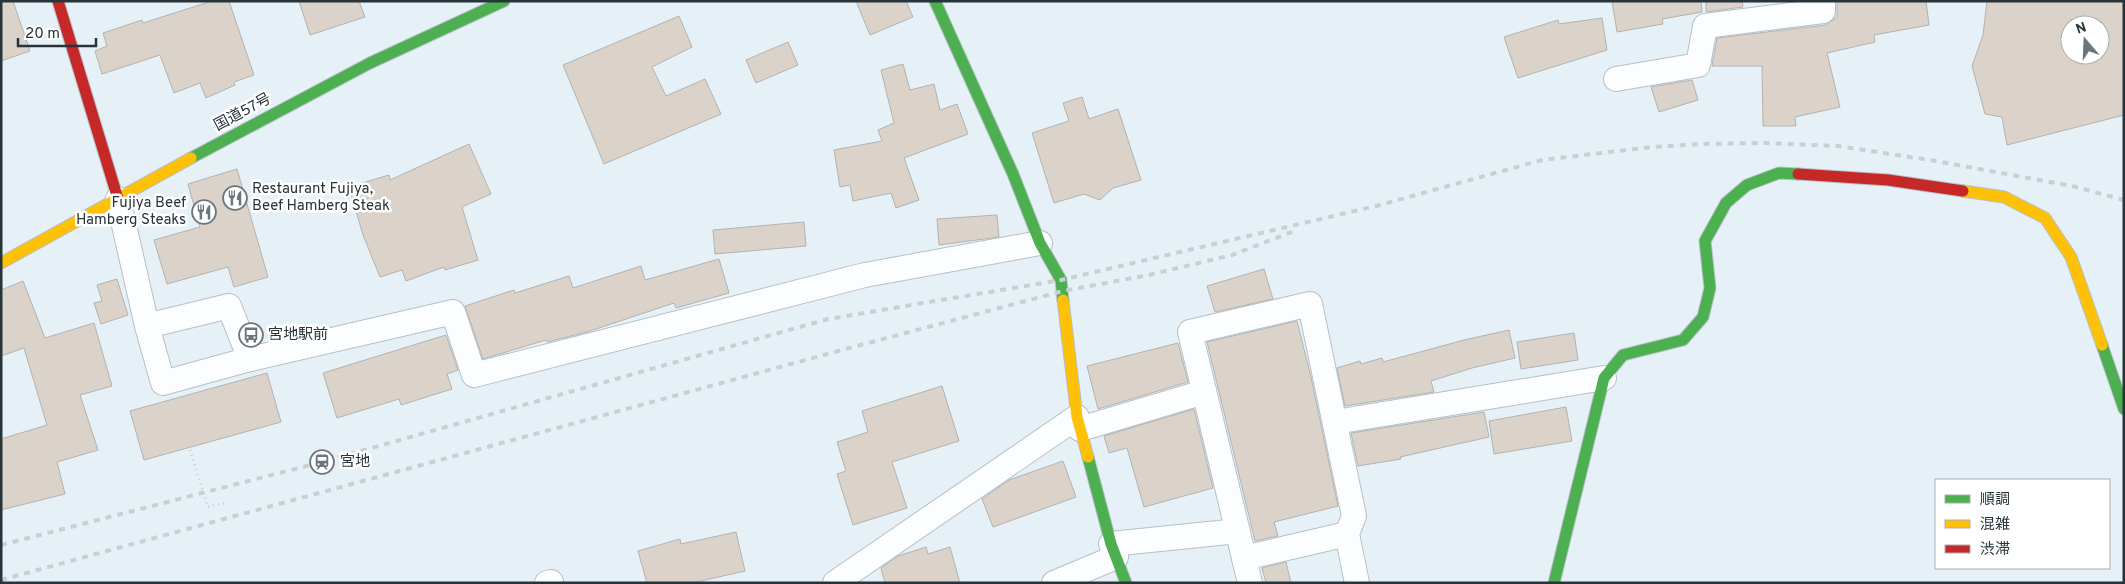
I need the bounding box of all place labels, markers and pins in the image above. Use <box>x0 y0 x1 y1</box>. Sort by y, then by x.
place label: Restaurant Fujiya, Beef Hamberg Steak <box>252 180 390 216</box>
restaurant icon: Restaurant Fujiya, Beef Hamberg Steak <box>222 185 248 211</box>
place label: Fujiya Beef Hamberg Steaks <box>76 194 186 230</box>
restaurant icon: Fujiya Beef Hamberg Steaks <box>191 199 217 225</box>
bus stop icon: 宮地駅前 <box>238 322 264 348</box>
place label: 宮地駅前 <box>268 326 328 345</box>
station icon: 宮地 <box>309 449 335 475</box>
place label: 宮地 <box>340 453 370 472</box>

